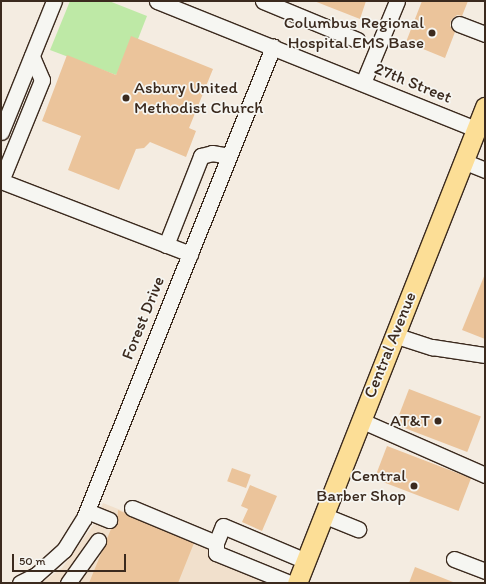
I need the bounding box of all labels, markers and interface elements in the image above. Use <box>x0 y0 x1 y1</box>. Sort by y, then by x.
place label: Columbus Regional Hospital EMS Base <box>284 13 424 53</box>
marker: Columbus Regional Hospital EMS Base <box>427 28 437 38</box>
street label: 27th Street <box>372 58 454 108</box>
place label: Asbury United Methodist Church <box>134 78 264 118</box>
marker: Asbury United Methodist Church <box>121 93 131 103</box>
street label: Forest Drive <box>117 273 169 363</box>
street label: Central Avenue <box>360 289 420 401</box>
place label: AT&T <box>390 411 430 431</box>
marker: AT&T <box>433 416 443 426</box>
place label: Central Barber Shop <box>316 466 406 506</box>
marker: Central Barber Shop <box>409 481 419 491</box>
scale bar <box>14 546 128 572</box>
text: 50 m <box>19 554 45 568</box>

